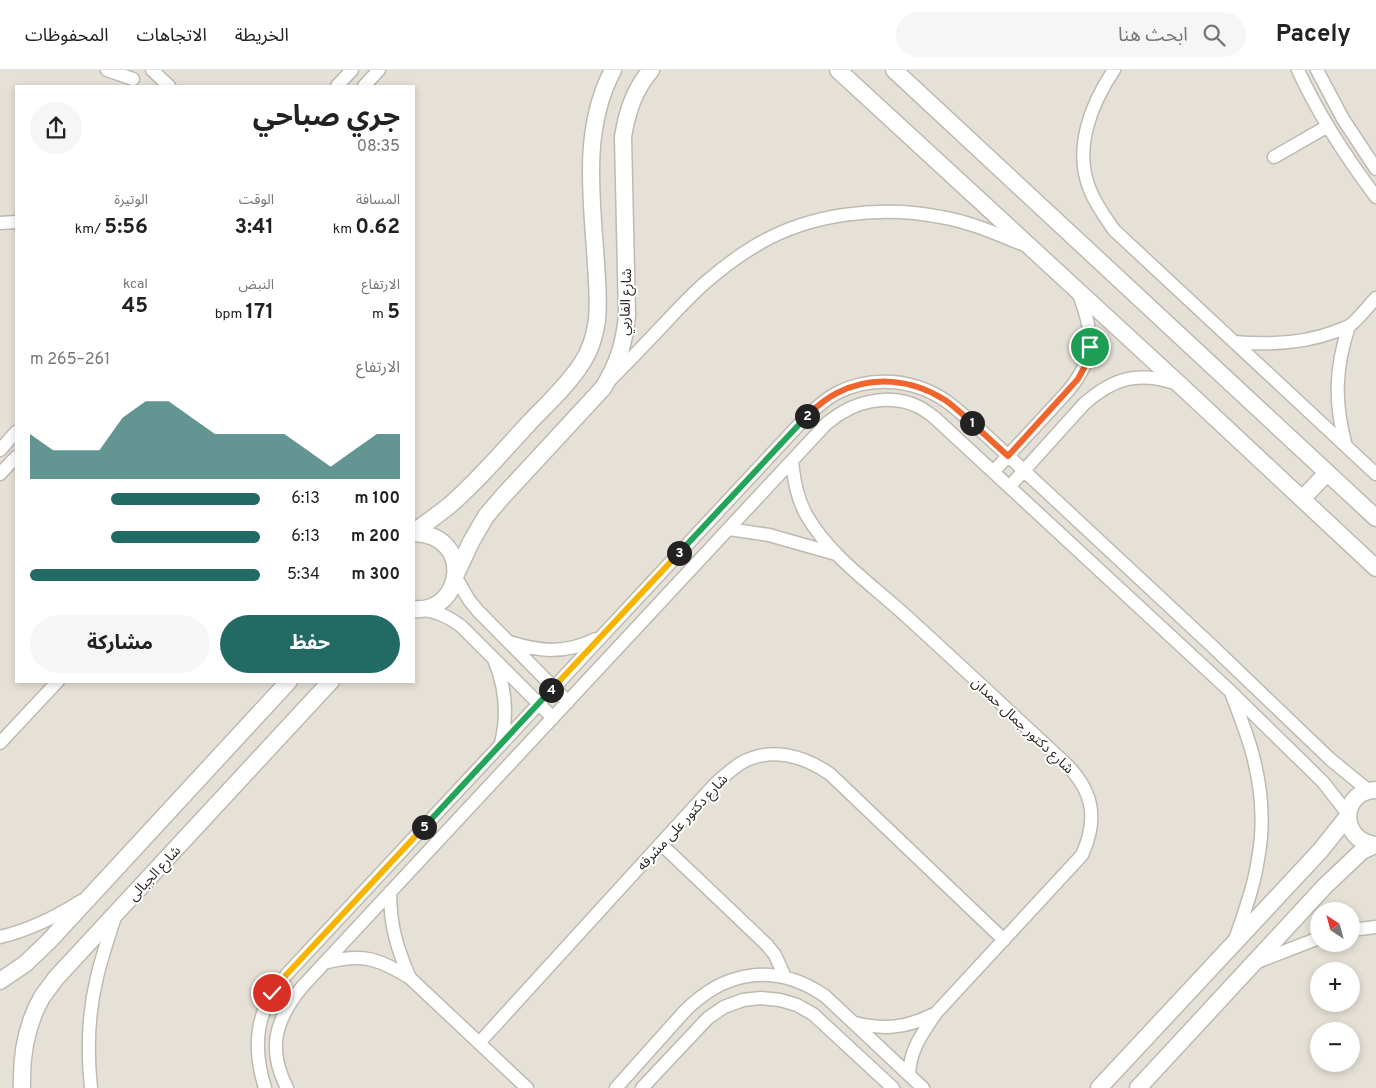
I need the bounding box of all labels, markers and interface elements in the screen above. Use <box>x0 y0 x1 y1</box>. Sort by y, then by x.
search box <box>896 12 1246 57</box>
text: Pacely <box>1276 20 1351 50</box>
icon: search <box>1200 21 1228 49</box>
text: ابحث هنا <box>1118 24 1188 48</box>
text: المحفوظات <box>25 25 109 48</box>
text: الاتجاهات <box>137 25 207 48</box>
text: الخريطة <box>235 25 289 48</box>
text: جري صباحي <box>253 100 400 136</box>
button: share <box>30 102 82 154</box>
text: 08:35 <box>357 137 400 157</box>
text: الوتيرة <box>114 192 148 209</box>
text: الوقت <box>239 192 274 209</box>
text: المسافة <box>356 192 400 209</box>
text: 5:56 <box>104 214 148 241</box>
text: 3:41 <box>234 214 274 241</box>
text: 0.62 <box>355 214 400 241</box>
text: /km <box>75 221 104 238</box>
text: km <box>333 221 355 238</box>
street label: شارع الفاربي <box>617 268 637 336</box>
text: kcal <box>123 276 148 293</box>
text: النبض <box>238 277 274 294</box>
text: الارتفاع <box>362 277 400 294</box>
text: 45 <box>122 293 148 320</box>
text: 171 <box>246 299 274 326</box>
text: 5 <box>387 299 400 326</box>
text: bpm <box>215 306 246 323</box>
text: m <box>372 306 387 323</box>
pin <box>1069 326 1111 368</box>
icon: arrive <box>1076 333 1104 361</box>
text: 261–265 m <box>30 350 110 370</box>
text: الارتفاع <box>356 358 400 378</box>
pin: 2 <box>794 404 820 428</box>
text: 2 <box>803 408 812 425</box>
pin: 1 <box>960 410 984 436</box>
text: 1 <box>970 415 975 432</box>
text: 6:13 <box>291 489 320 509</box>
text: 100 m <box>354 489 400 509</box>
text: 6:13 <box>291 527 320 547</box>
text: 200 m <box>351 527 400 547</box>
pin: 3 <box>666 540 692 566</box>
text: 3 <box>675 545 684 562</box>
text: 5:34 <box>287 565 320 585</box>
text: 300 m <box>352 565 400 585</box>
button: مشاركة <box>30 615 210 673</box>
button: حفظ <box>220 615 400 673</box>
street label: شارع دكتور جمال حمدان <box>967 674 1077 779</box>
pin: 4 <box>538 678 564 702</box>
text: 4 <box>547 682 556 699</box>
street label: شارع دكتور على مشرفه <box>634 771 733 875</box>
pin: 5 <box>412 814 436 840</box>
text: 5 <box>420 819 429 836</box>
street label: شارع الجبالى <box>125 843 186 906</box>
north arrow <box>1310 902 1360 952</box>
map controls <box>1310 902 1360 1072</box>
button: + <box>1310 962 1360 1012</box>
pin <box>251 972 293 1014</box>
icon: check <box>258 979 286 1007</box>
button: − <box>1310 1022 1360 1072</box>

